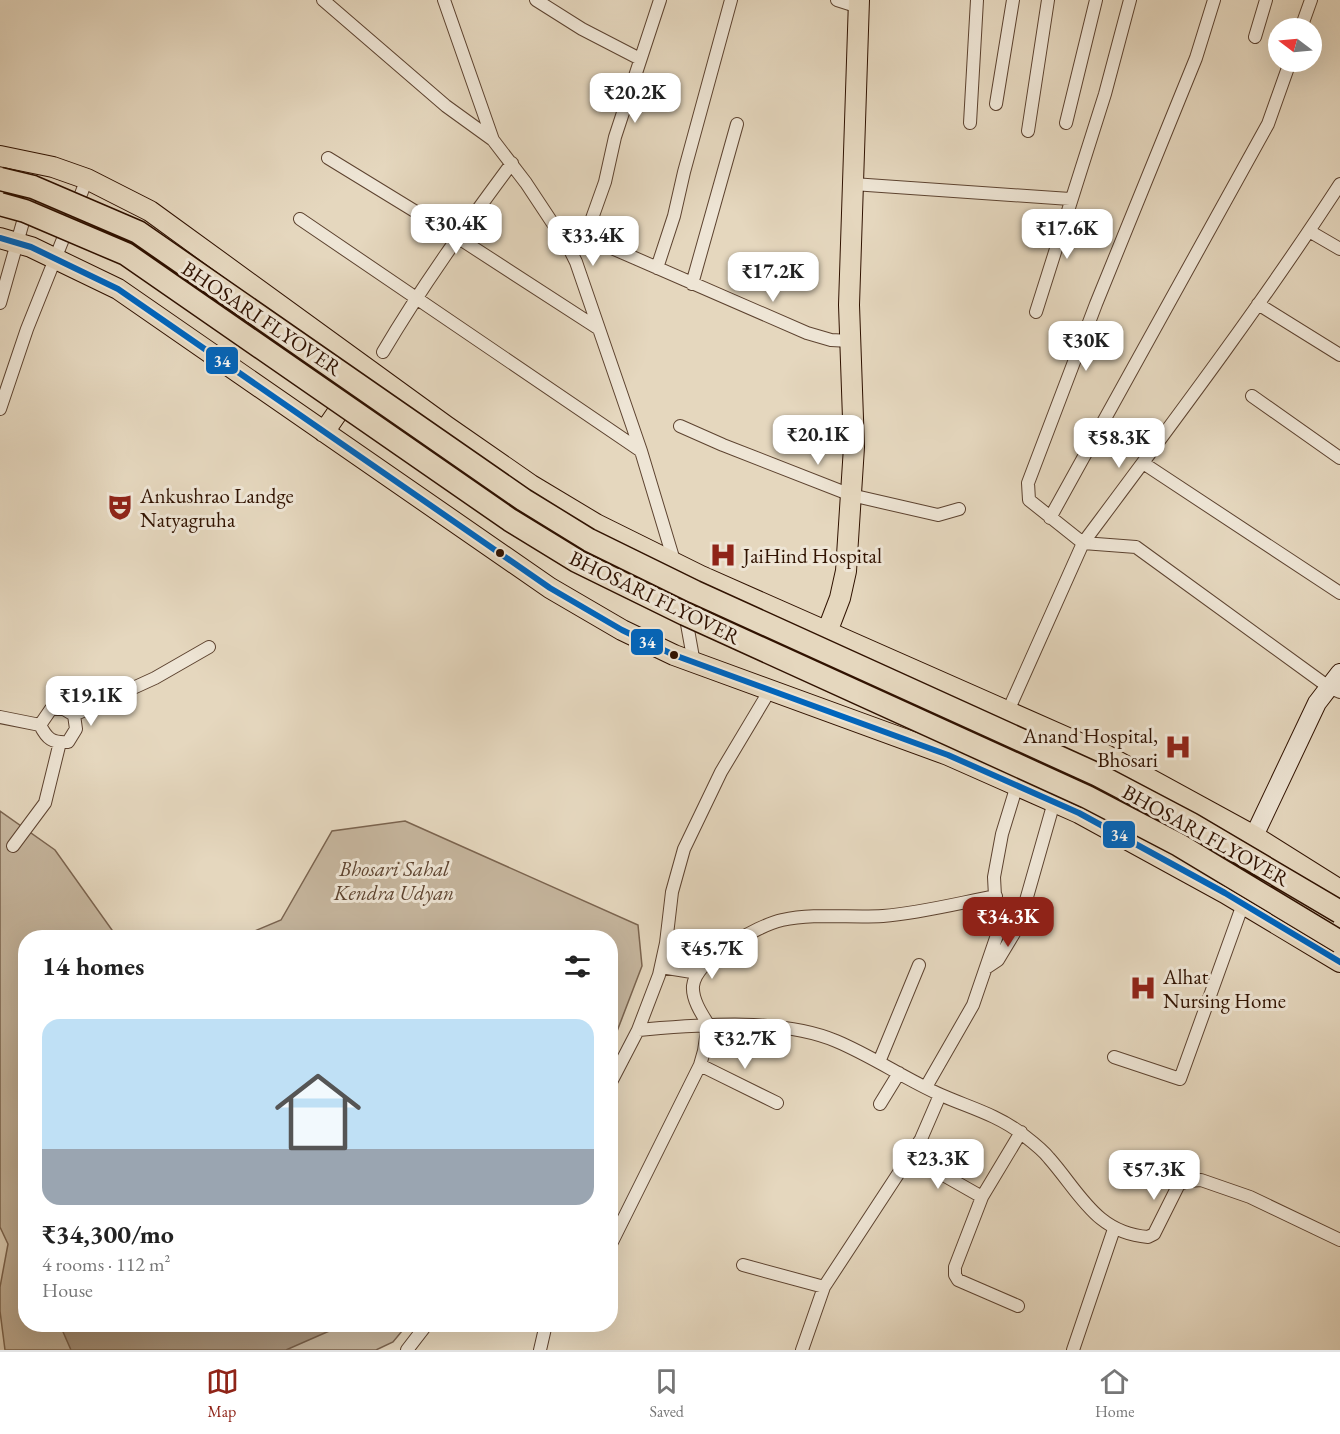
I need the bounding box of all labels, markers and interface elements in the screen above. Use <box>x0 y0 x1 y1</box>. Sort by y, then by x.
north arrow <box>1268 18 1322 72</box>
map controls <box>1268 18 1322 72</box>
pin: ₹20.2K <box>586 73 684 124</box>
text: ₹20.2K <box>604 79 666 105</box>
pin: ₹30.4K <box>407 204 505 255</box>
pin: ₹17.6K <box>1018 209 1116 260</box>
text: ₹30.4K <box>425 210 487 236</box>
text: ₹17.6K <box>1036 215 1098 241</box>
pin: ₹33.4K <box>544 216 642 267</box>
text: ₹33.4K <box>562 222 624 248</box>
pin: ₹17.2K <box>724 252 822 303</box>
street label: BHOSARI FLYOVER <box>177 255 348 382</box>
text: ₹17.2K <box>742 258 804 284</box>
pin: ₹30K <box>1050 321 1122 372</box>
text: ₹30K <box>1063 327 1109 353</box>
line badge: 34 <box>205 346 239 375</box>
text: 34 <box>214 351 231 372</box>
pin: ₹20.1K <box>769 415 867 466</box>
pin: ₹58.3K <box>1070 418 1168 469</box>
text: ₹20.1K <box>787 421 849 447</box>
text: ₹58.3K <box>1088 424 1150 450</box>
place label: Ankushrao Landge Natyagruha <box>139 482 294 533</box>
theatre icon: Ankushrao Landge Natyagruha <box>105 492 135 522</box>
hospital icon: JaiHind Hospital <box>708 540 738 570</box>
place label: JaiHind Hospital <box>741 542 882 569</box>
street label: BHOSARI FLYOVER <box>565 544 746 651</box>
unlabelled marker <box>494 547 506 559</box>
line badge: 34 <box>630 628 664 656</box>
text: 34 <box>639 632 656 653</box>
unlabelled marker <box>668 649 680 661</box>
pin: ₹19.1K <box>42 676 140 727</box>
text: ₹19.1K <box>60 682 122 708</box>
place label: Anand Hospital, Bhosari <box>1022 722 1158 773</box>
hospital icon: Anand Hospital, Bhosari <box>1163 732 1193 762</box>
street label: BHOSARI FLYOVER <box>1118 778 1295 893</box>
line badge: 34 <box>1102 820 1136 849</box>
text: 34 <box>1111 825 1128 846</box>
park label: Bhosari Sahal Kendra Udyan <box>333 855 454 906</box>
pin: ₹34.3K <box>959 897 1057 948</box>
text: ₹34.3K <box>977 903 1039 929</box>
pin: ₹45.7K <box>663 929 761 980</box>
text: ₹45.7K <box>681 935 743 961</box>
text: 14 homes <box>42 949 144 983</box>
icon: filters <box>561 950 594 983</box>
place label: Alhat Nursing Home <box>1162 963 1286 1014</box>
hospital icon: Alhat Nursing Home <box>1128 973 1158 1003</box>
pin: ₹32.7K <box>696 1019 794 1070</box>
text: ₹32.7K <box>714 1025 776 1051</box>
icon: home <box>264 1058 372 1166</box>
pin: ₹23.3K <box>889 1139 987 1190</box>
text: ₹23.3K <box>907 1145 969 1171</box>
pin: ₹57.3K <box>1105 1150 1203 1201</box>
text: ₹57.3K <box>1123 1156 1185 1182</box>
text: ₹34,300/mo <box>42 1217 174 1251</box>
text: 4 rooms · 112 m² <box>42 1251 170 1277</box>
text: House <box>42 1277 93 1303</box>
tab: Map <box>206 1365 239 1422</box>
tab: Saved <box>650 1365 684 1422</box>
tab: Home <box>1095 1365 1134 1422</box>

